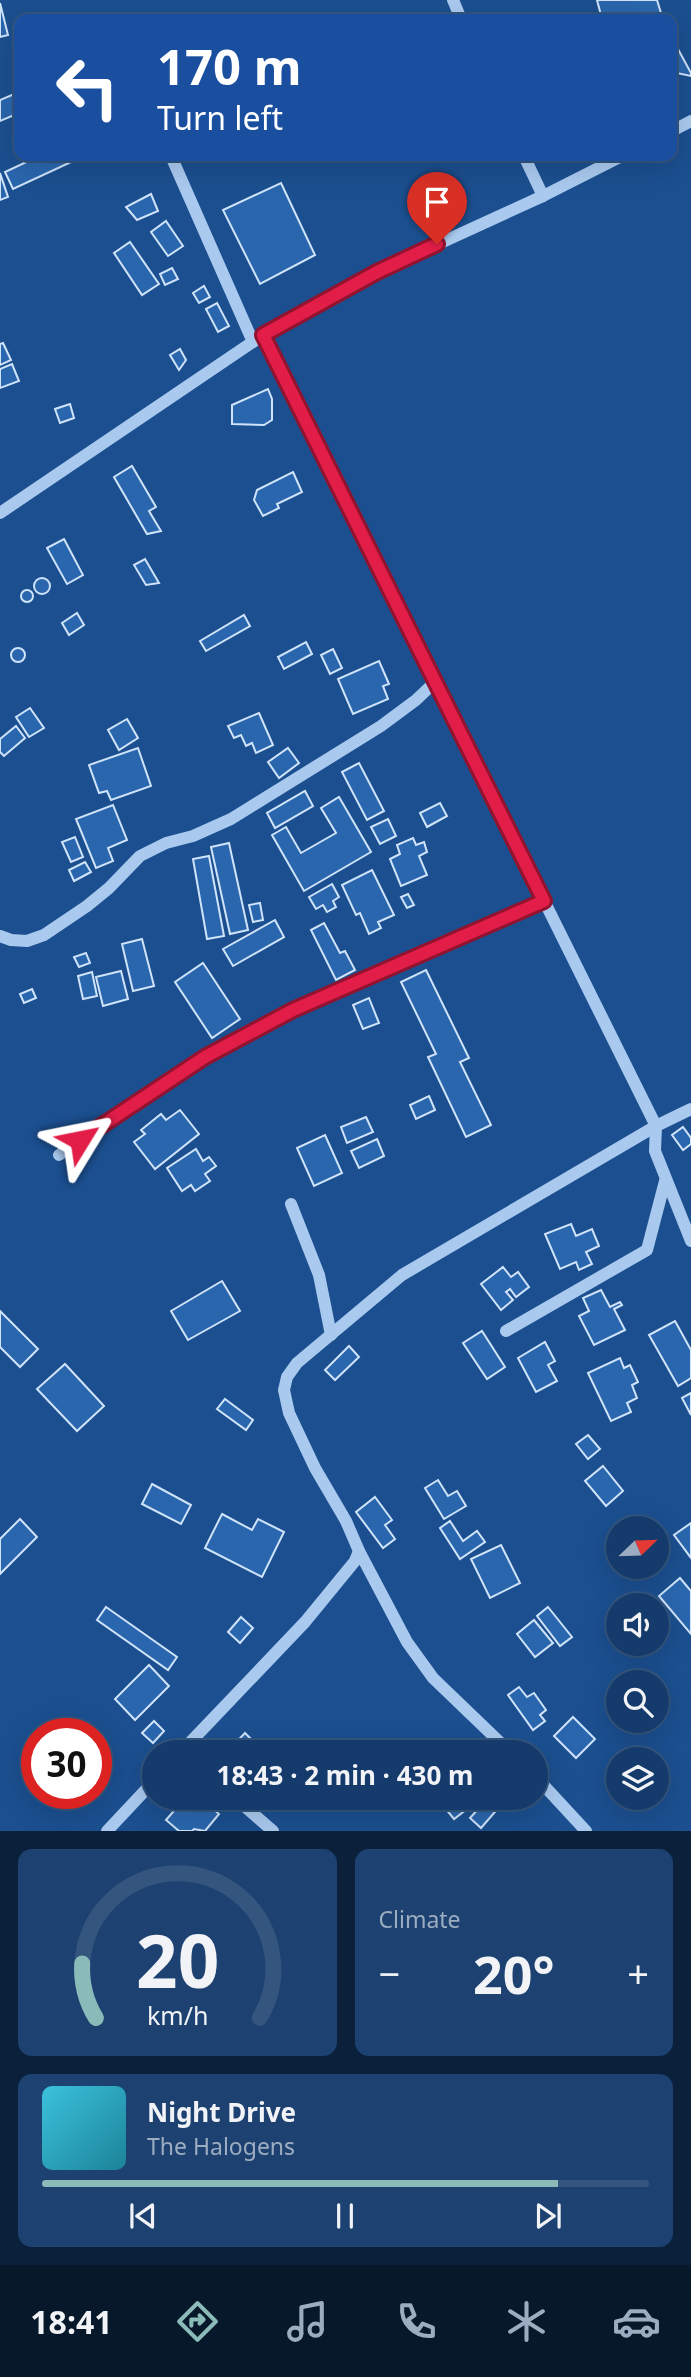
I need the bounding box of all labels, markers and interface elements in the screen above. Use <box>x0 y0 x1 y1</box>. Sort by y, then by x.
text: 170 m <box>157 33 302 99</box>
icon: left <box>42 42 133 133</box>
text: Turn left <box>157 96 283 139</box>
pin <box>407 172 467 244</box>
icon: arrive <box>418 183 456 221</box>
position arrow <box>43 1103 117 1177</box>
north arrow <box>606 1516 668 1578</box>
map controls <box>606 1516 669 1810</box>
button: sound <box>606 1593 669 1656</box>
button: search <box>606 1670 669 1733</box>
speed limit sign: 30 <box>21 1718 112 1809</box>
button: layers <box>606 1747 669 1810</box>
text: 18:43 · 2 min · 430 m <box>217 1757 473 1793</box>
text: Climate <box>379 1903 461 1935</box>
text: 20 <box>136 1911 219 2010</box>
text: 20° <box>473 1938 555 2009</box>
text: − <box>379 1947 400 1999</box>
text: + <box>627 1947 649 1999</box>
text: km/h <box>146 1998 208 2032</box>
text: Night Drive <box>147 2094 296 2130</box>
text: The Halogens <box>147 2130 295 2162</box>
icon: previous <box>124 2197 162 2235</box>
icon: pause <box>326 2197 364 2235</box>
icon: next <box>529 2197 567 2235</box>
icon: directions <box>173 2297 222 2346</box>
icon: music <box>283 2297 332 2346</box>
icon: phone <box>392 2297 441 2346</box>
icon: climate <box>502 2297 551 2346</box>
icon: car <box>612 2297 661 2346</box>
text: 18:41 <box>30 2300 113 2343</box>

